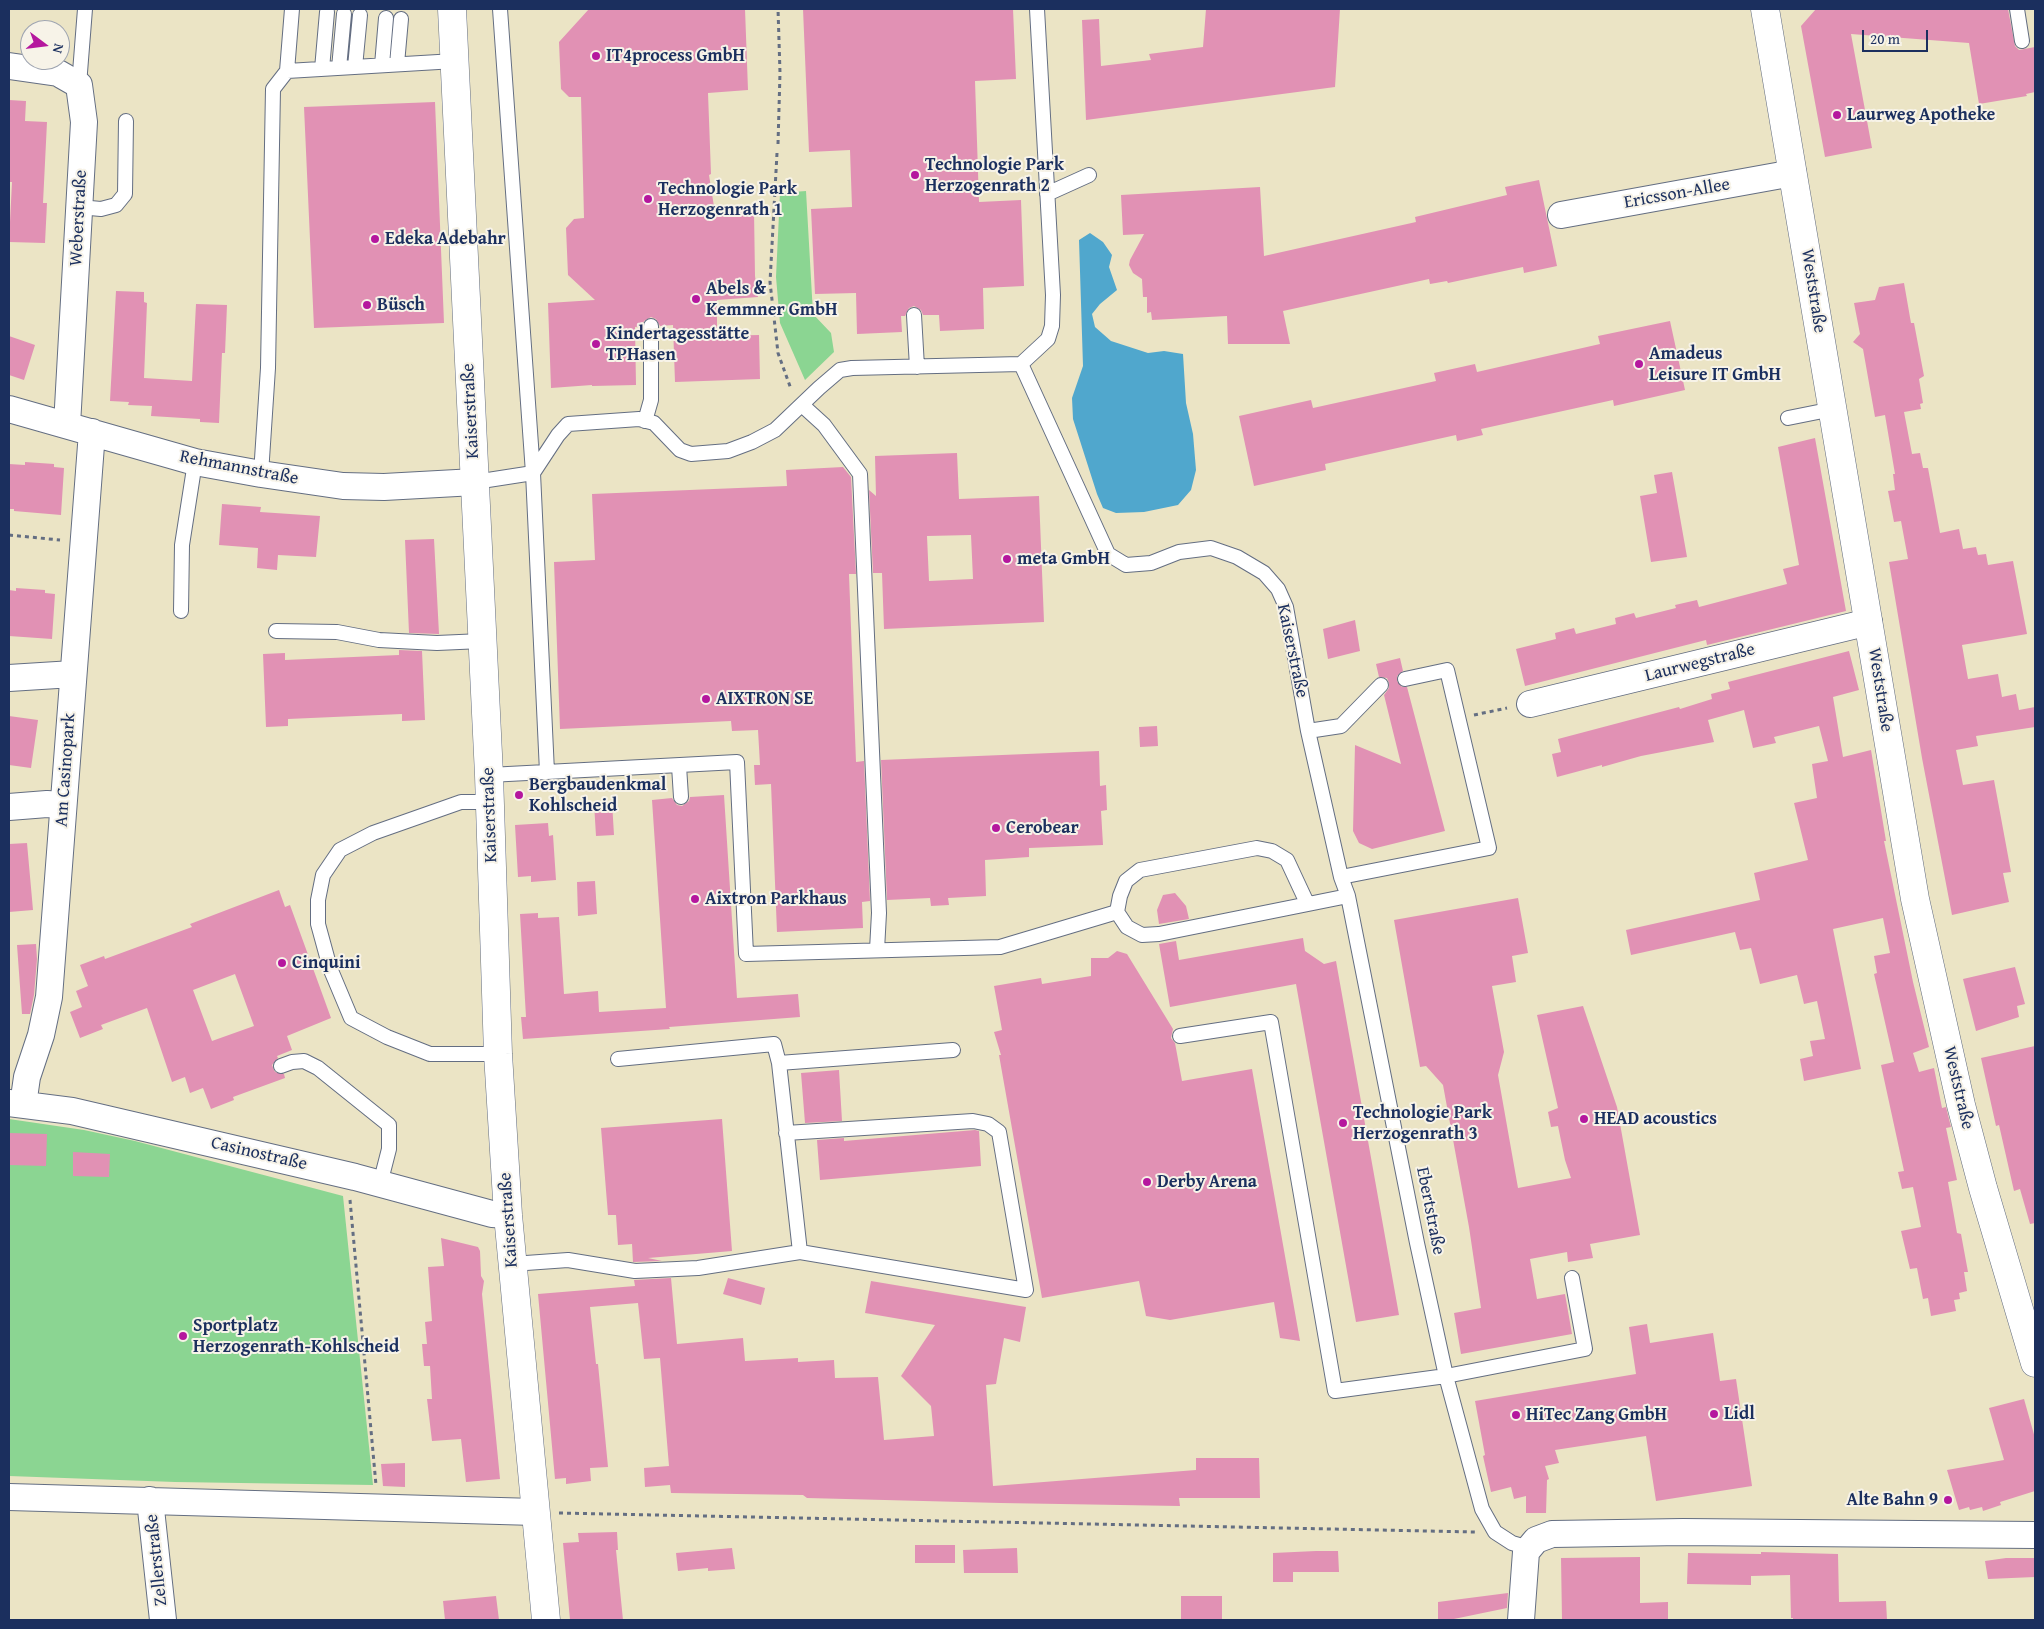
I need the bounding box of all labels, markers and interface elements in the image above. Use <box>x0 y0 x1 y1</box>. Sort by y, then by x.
north arrow <box>20 20 70 70</box>
scale bar <box>1864 20 1930 52</box>
text: 20 m <box>1870 28 1900 49</box>
text: N <box>48 42 69 56</box>
place label: IT4process GmbH <box>606 45 745 67</box>
marker: IT4process GmbH <box>590 50 602 62</box>
place label: Laurweg Apotheke <box>1847 104 1995 126</box>
marker: Laurweg Apotheke <box>1831 109 1843 121</box>
place label: Technologie Park Herzogenrath 2 <box>925 154 1064 196</box>
street label: Weberstraße <box>66 169 92 267</box>
marker: Technologie Park Herzogenrath 2 <box>909 169 921 181</box>
street label: Ericsson-Allee <box>1622 174 1732 214</box>
place label: Technologie Park Herzogenrath 1 <box>658 178 797 220</box>
marker: Technologie Park Herzogenrath 1 <box>642 193 654 205</box>
place label: Edeka Adebahr <box>385 228 506 250</box>
marker: Edeka Adebahr <box>369 233 381 245</box>
street label: Weststraße <box>1796 247 1830 335</box>
place label: Abels & Kemmner GmbH <box>706 278 837 320</box>
marker: Abels & Kemmner GmbH <box>690 293 702 305</box>
place label: Büsch <box>377 294 425 316</box>
marker: Büsch <box>361 299 373 311</box>
place label: Kindertagesstätte TPHasen <box>606 323 749 366</box>
marker: Kindertagesstätte TPHasen <box>590 338 602 350</box>
place label: Amadeus Leisure IT GmbH <box>1649 343 1781 386</box>
marker: Amadeus Leisure IT GmbH <box>1633 358 1645 370</box>
street label: Kaiserstraße <box>458 363 484 459</box>
street label: Rehmannstraße <box>178 446 300 490</box>
place label: meta GmbH <box>1017 548 1110 570</box>
marker: meta GmbH <box>1001 553 1013 565</box>
street label: Kaiserstraße <box>1272 602 1312 700</box>
street label: Laurwegstraße <box>1643 639 1757 687</box>
street label: Weststraße <box>1863 646 1897 734</box>
place label: AIXTRON SE <box>716 688 813 710</box>
marker: AIXTRON SE <box>700 693 712 705</box>
street label: Am Casinopark <box>51 712 81 828</box>
street label: Kaiserstraße <box>478 767 502 863</box>
place label: Bergbaudenkmal Kohlscheid <box>529 774 666 816</box>
marker: Bergbaudenkmal Kohlscheid <box>513 789 525 801</box>
place label: Cerobear <box>1006 817 1079 839</box>
marker: Cerobear <box>990 822 1002 834</box>
place label: Aixtron Parkhaus <box>705 888 847 910</box>
marker: Aixtron Parkhaus <box>689 893 701 905</box>
place label: Cinquini <box>292 952 361 974</box>
marker: Cinquini <box>276 957 288 969</box>
street label: Weststraße <box>1938 1044 1978 1132</box>
place label: Technologie Park Herzogenrath 3 <box>1353 1102 1492 1144</box>
place label: HEAD acoustics <box>1594 1108 1717 1130</box>
marker: HEAD acoustics <box>1578 1113 1590 1125</box>
marker: Technologie Park Herzogenrath 3 <box>1337 1117 1349 1129</box>
street label: Casinostraße <box>209 1132 309 1176</box>
street label: Ebertstraße <box>1411 1165 1449 1257</box>
place label: Derby Arena <box>1157 1171 1257 1193</box>
street label: Kaiserstraße <box>495 1172 523 1268</box>
marker: Derby Arena <box>1141 1176 1153 1188</box>
place label: Sportplatz Herzogenrath-Kohlscheid <box>193 1315 399 1358</box>
marker: Sportplatz Herzogenrath-Kohlscheid <box>177 1330 189 1342</box>
place label: Lidl <box>1724 1403 1755 1425</box>
place label: HiTec Zang GmbH <box>1526 1404 1667 1426</box>
marker: Lidl <box>1708 1408 1720 1420</box>
marker: HiTec Zang GmbH <box>1510 1409 1522 1421</box>
place label: Alte Bahn 9 <box>1846 1489 1938 1511</box>
marker: Alte Bahn 9 <box>1942 1494 1954 1506</box>
street label: Zellerstraße <box>141 1513 173 1607</box>

